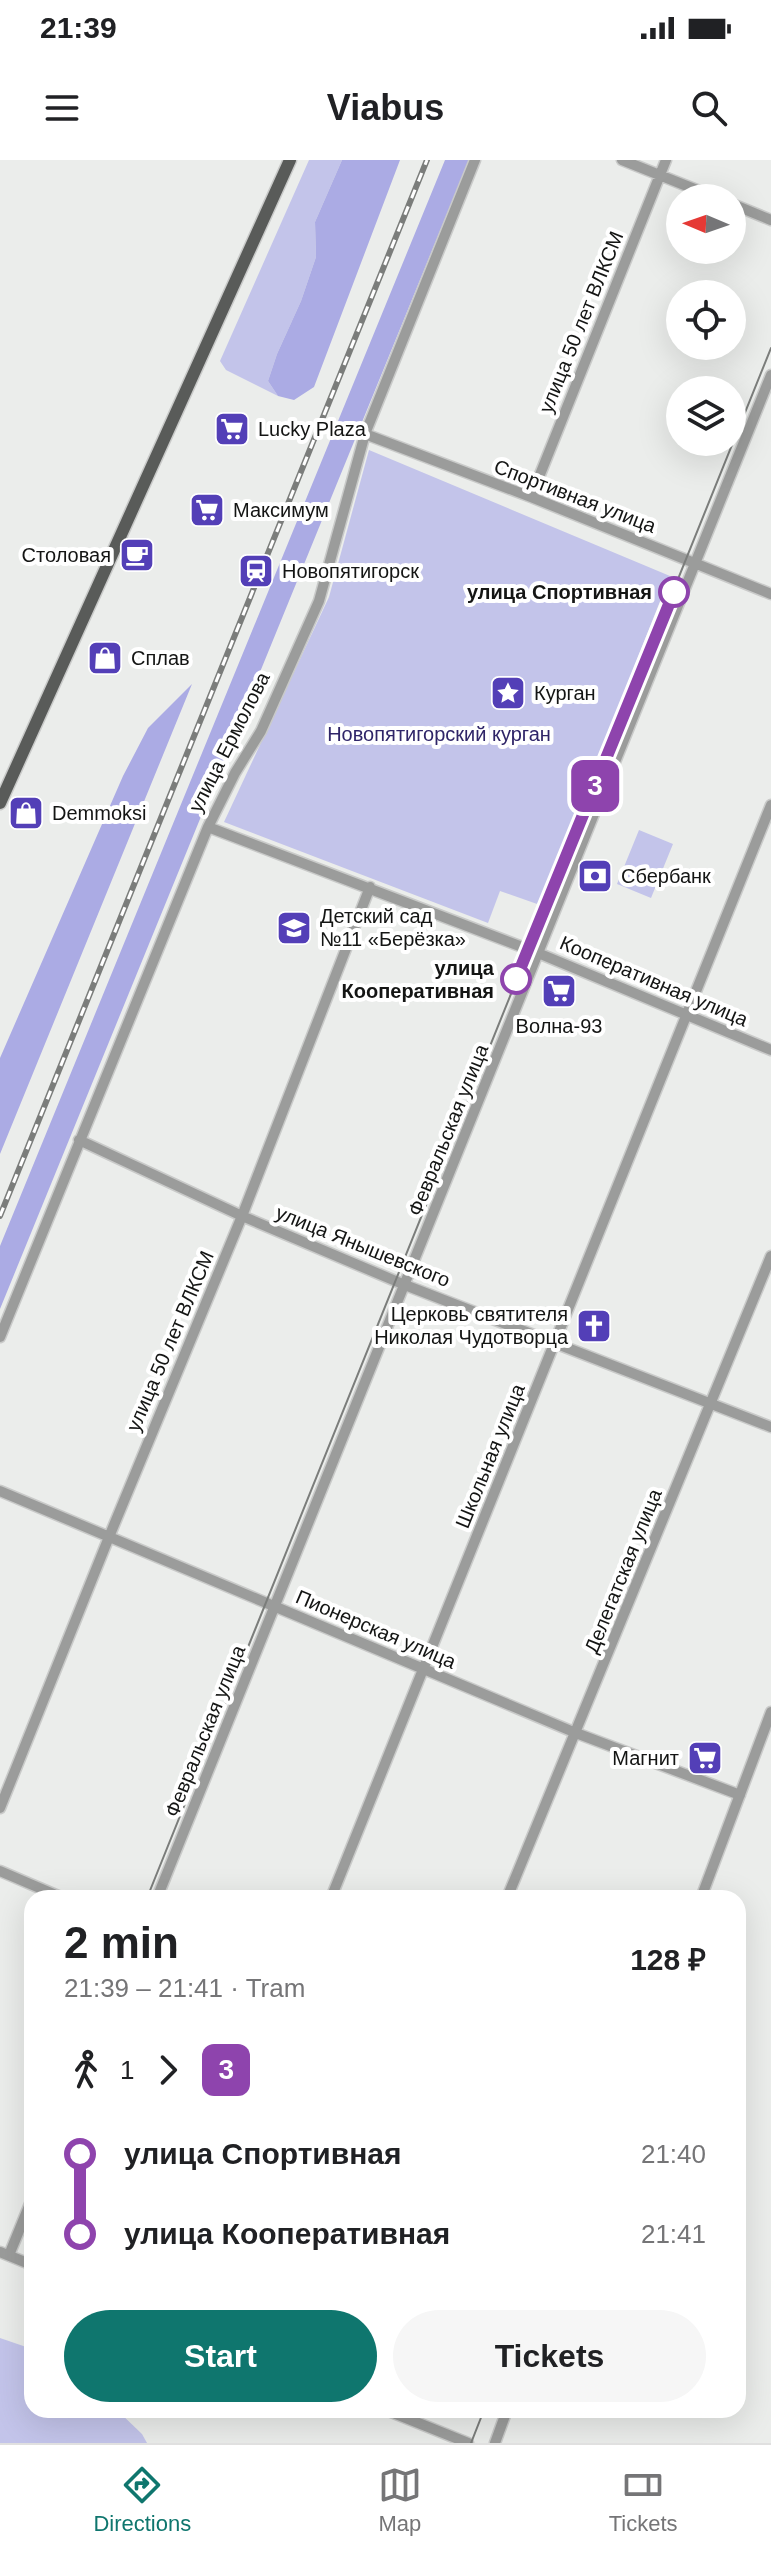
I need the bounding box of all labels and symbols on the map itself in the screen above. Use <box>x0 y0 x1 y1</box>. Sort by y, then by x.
north arrow <box>666 184 746 264</box>
street label: улица 50 лет ВЛКСМ <box>535 228 627 416</box>
supermarket icon: Lucky Plaza <box>213 410 251 448</box>
place label: Lucky Plaza <box>258 418 367 440</box>
street label: Спортивная улица <box>491 455 660 537</box>
supermarket icon: Максимум <box>188 491 226 529</box>
place label: Максимум <box>233 499 329 521</box>
cafe icon: Столовая <box>118 536 156 574</box>
place label: Столовая <box>22 544 111 566</box>
station icon: Новопятигорск <box>237 552 275 590</box>
place label: Новопятигорск <box>282 560 419 582</box>
marker: улица Спортивная <box>659 577 689 607</box>
place label: улица Спортивная <box>467 581 652 603</box>
shop icon: Сплав <box>86 639 124 677</box>
place label: Сплав <box>131 647 190 669</box>
street label: улица Ермолова <box>184 668 274 816</box>
place icon: Курган <box>489 674 527 712</box>
place label: Курган <box>534 682 596 704</box>
park label: Новопятигорский курган <box>327 723 551 745</box>
line badge: 3 <box>569 760 621 812</box>
shop icon: Demmoksi <box>7 794 45 832</box>
place label: Demmoksi <box>52 802 146 824</box>
bank icon: Сбербанк <box>576 857 614 895</box>
place label: Сбербанк <box>621 865 711 887</box>
place label: Детский сад №11 «Берёзка» <box>320 905 466 950</box>
school or university icon: Детский сад №11 «Берёзка» <box>275 909 313 947</box>
street label: Кооперативная улица <box>557 931 752 1031</box>
place label: улица Кооперативная <box>342 957 495 1002</box>
marker: улица Кооперативная <box>501 964 531 994</box>
supermarket icon: Волна-93 <box>540 972 578 1010</box>
place label: Волна-93 <box>516 1015 602 1037</box>
street label: Февральская улица <box>404 1040 493 1219</box>
street label: улица Янышевского <box>273 1201 453 1291</box>
street label: улица 50 лет ВЛКСМ <box>122 1248 218 1434</box>
place label: Церковь святителя Николая Чудотворца <box>374 1303 569 1348</box>
church icon: Церковь святителя Николая Чудотворца <box>575 1307 613 1345</box>
street label: Школьная улица <box>451 1380 529 1531</box>
street label: Делегатская улица <box>580 1485 666 1656</box>
street label: Пионерская улица <box>293 1585 460 1673</box>
street label: Февральская улица <box>161 1641 250 1820</box>
supermarket icon: Магнит <box>686 1739 724 1777</box>
place label: Магнит <box>612 1747 679 1769</box>

